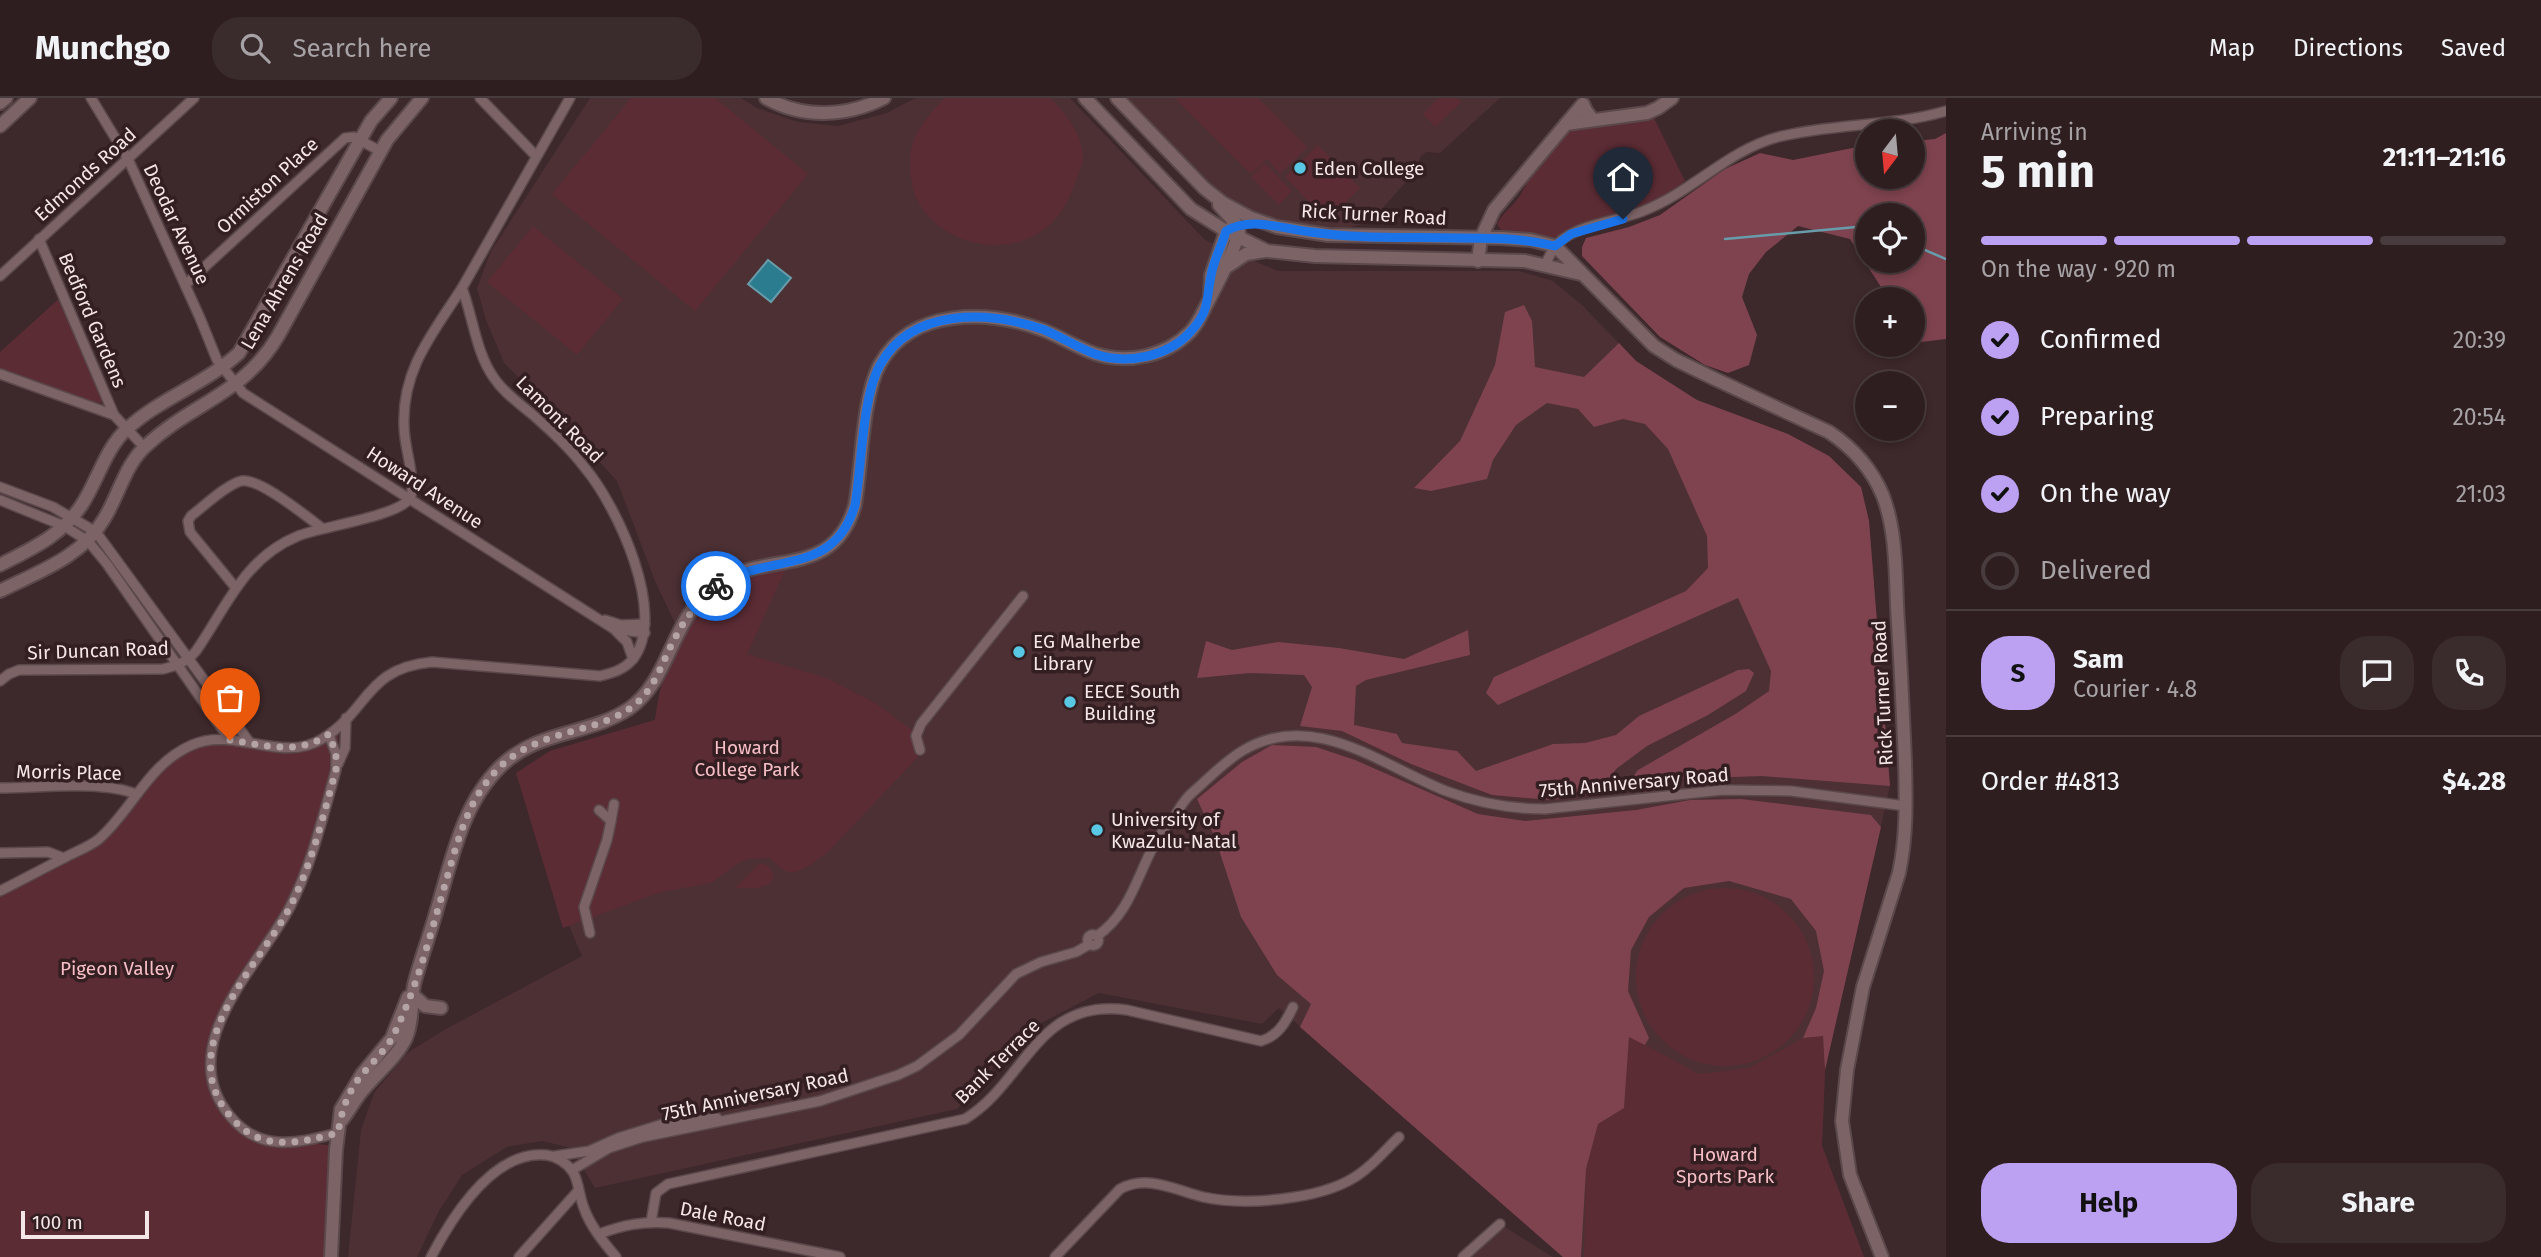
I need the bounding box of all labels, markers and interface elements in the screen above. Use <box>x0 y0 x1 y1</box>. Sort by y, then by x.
search box <box>212 17 702 80</box>
text: Munchgo <box>35 28 170 68</box>
icon: search <box>236 29 274 67</box>
text: Search here <box>292 33 431 64</box>
text: Map <box>2209 34 2255 62</box>
text: Directions <box>2293 34 2403 62</box>
text: Saved <box>2441 34 2506 62</box>
text: Arriving in <box>1981 118 2088 146</box>
north arrow <box>1855 119 1925 189</box>
map controls <box>1855 119 1925 441</box>
street label: Edmonds Road <box>30 123 141 226</box>
street label: Ormiston Place <box>212 132 323 238</box>
text: 21:11–21:16 <box>2383 142 2506 173</box>
text: 5 min <box>1981 144 2095 199</box>
pin <box>1593 147 1653 219</box>
place label: Eden College <box>1314 157 1424 180</box>
icon: home <box>1604 158 1642 196</box>
street label: Deodar Avenue <box>138 160 215 288</box>
marker: Eden College <box>1292 160 1308 176</box>
street label: Rick Turner Road <box>1301 199 1447 230</box>
button: locate <box>1855 203 1925 273</box>
street label: Lena Ahrens Road <box>236 209 333 354</box>
street label: Bedford Gardens <box>54 249 131 391</box>
text: On the way · 920 m <box>1981 255 2176 283</box>
button: + <box>1855 287 1925 357</box>
icon: check <box>1981 321 2019 359</box>
text: Confirmed <box>2040 324 2161 355</box>
text: 20:39 <box>2453 326 2506 354</box>
street label: Lamont Road <box>511 371 608 468</box>
button: − <box>1855 371 1925 441</box>
icon: check <box>1981 398 2019 436</box>
text: Preparing <box>2040 401 2153 432</box>
text: 20:54 <box>2452 403 2506 431</box>
street label: Howard Avenue <box>362 441 487 534</box>
icon: check <box>1981 475 2019 513</box>
text: On the way <box>2040 478 2171 509</box>
text: 21:03 <box>2456 480 2506 508</box>
courier <box>681 551 751 621</box>
text: Delivered <box>2040 555 2152 586</box>
icon: bike <box>697 567 735 605</box>
street label: Rick Turner Road <box>1867 620 1898 766</box>
place label: EG Malherbe Library <box>1033 630 1141 675</box>
button: chat <box>2340 636 2414 710</box>
button: phone <box>2432 636 2506 710</box>
street label: Sir Duncan Road <box>27 637 169 664</box>
marker: EG Malherbe Library <box>1011 644 1027 660</box>
text: Sam <box>2073 644 2124 675</box>
text: S <box>2011 658 2025 689</box>
pin <box>200 668 260 740</box>
text: Courier · 4.8 <box>2073 675 2197 703</box>
icon: bag <box>211 679 249 717</box>
place label: EECE South Building <box>1084 680 1180 725</box>
marker: EECE South Building <box>1062 694 1078 710</box>
park label: Howard College Park <box>694 736 800 781</box>
street label: Morris Place <box>16 760 122 785</box>
street label: 75th Anniversary Road <box>1538 763 1730 802</box>
text: Order #4813 <box>1981 766 2120 797</box>
text: $4.28 <box>2442 766 2506 797</box>
place label: University of KwaZulu-Natal <box>1111 808 1237 853</box>
marker: University of KwaZulu-Natal <box>1089 822 1105 838</box>
park label: Pigeon Valley <box>60 957 175 980</box>
street label: Bank Terrace <box>950 1014 1044 1108</box>
street label: 75th Anniversary Road <box>660 1063 851 1126</box>
park label: Howard Sports Park <box>1676 1143 1774 1188</box>
button: Help <box>1981 1163 2237 1243</box>
button: Share <box>2251 1163 2506 1243</box>
street label: Dale Road <box>678 1197 768 1236</box>
scale bar <box>21 1208 149 1240</box>
text: 100 m <box>32 1211 83 1234</box>

